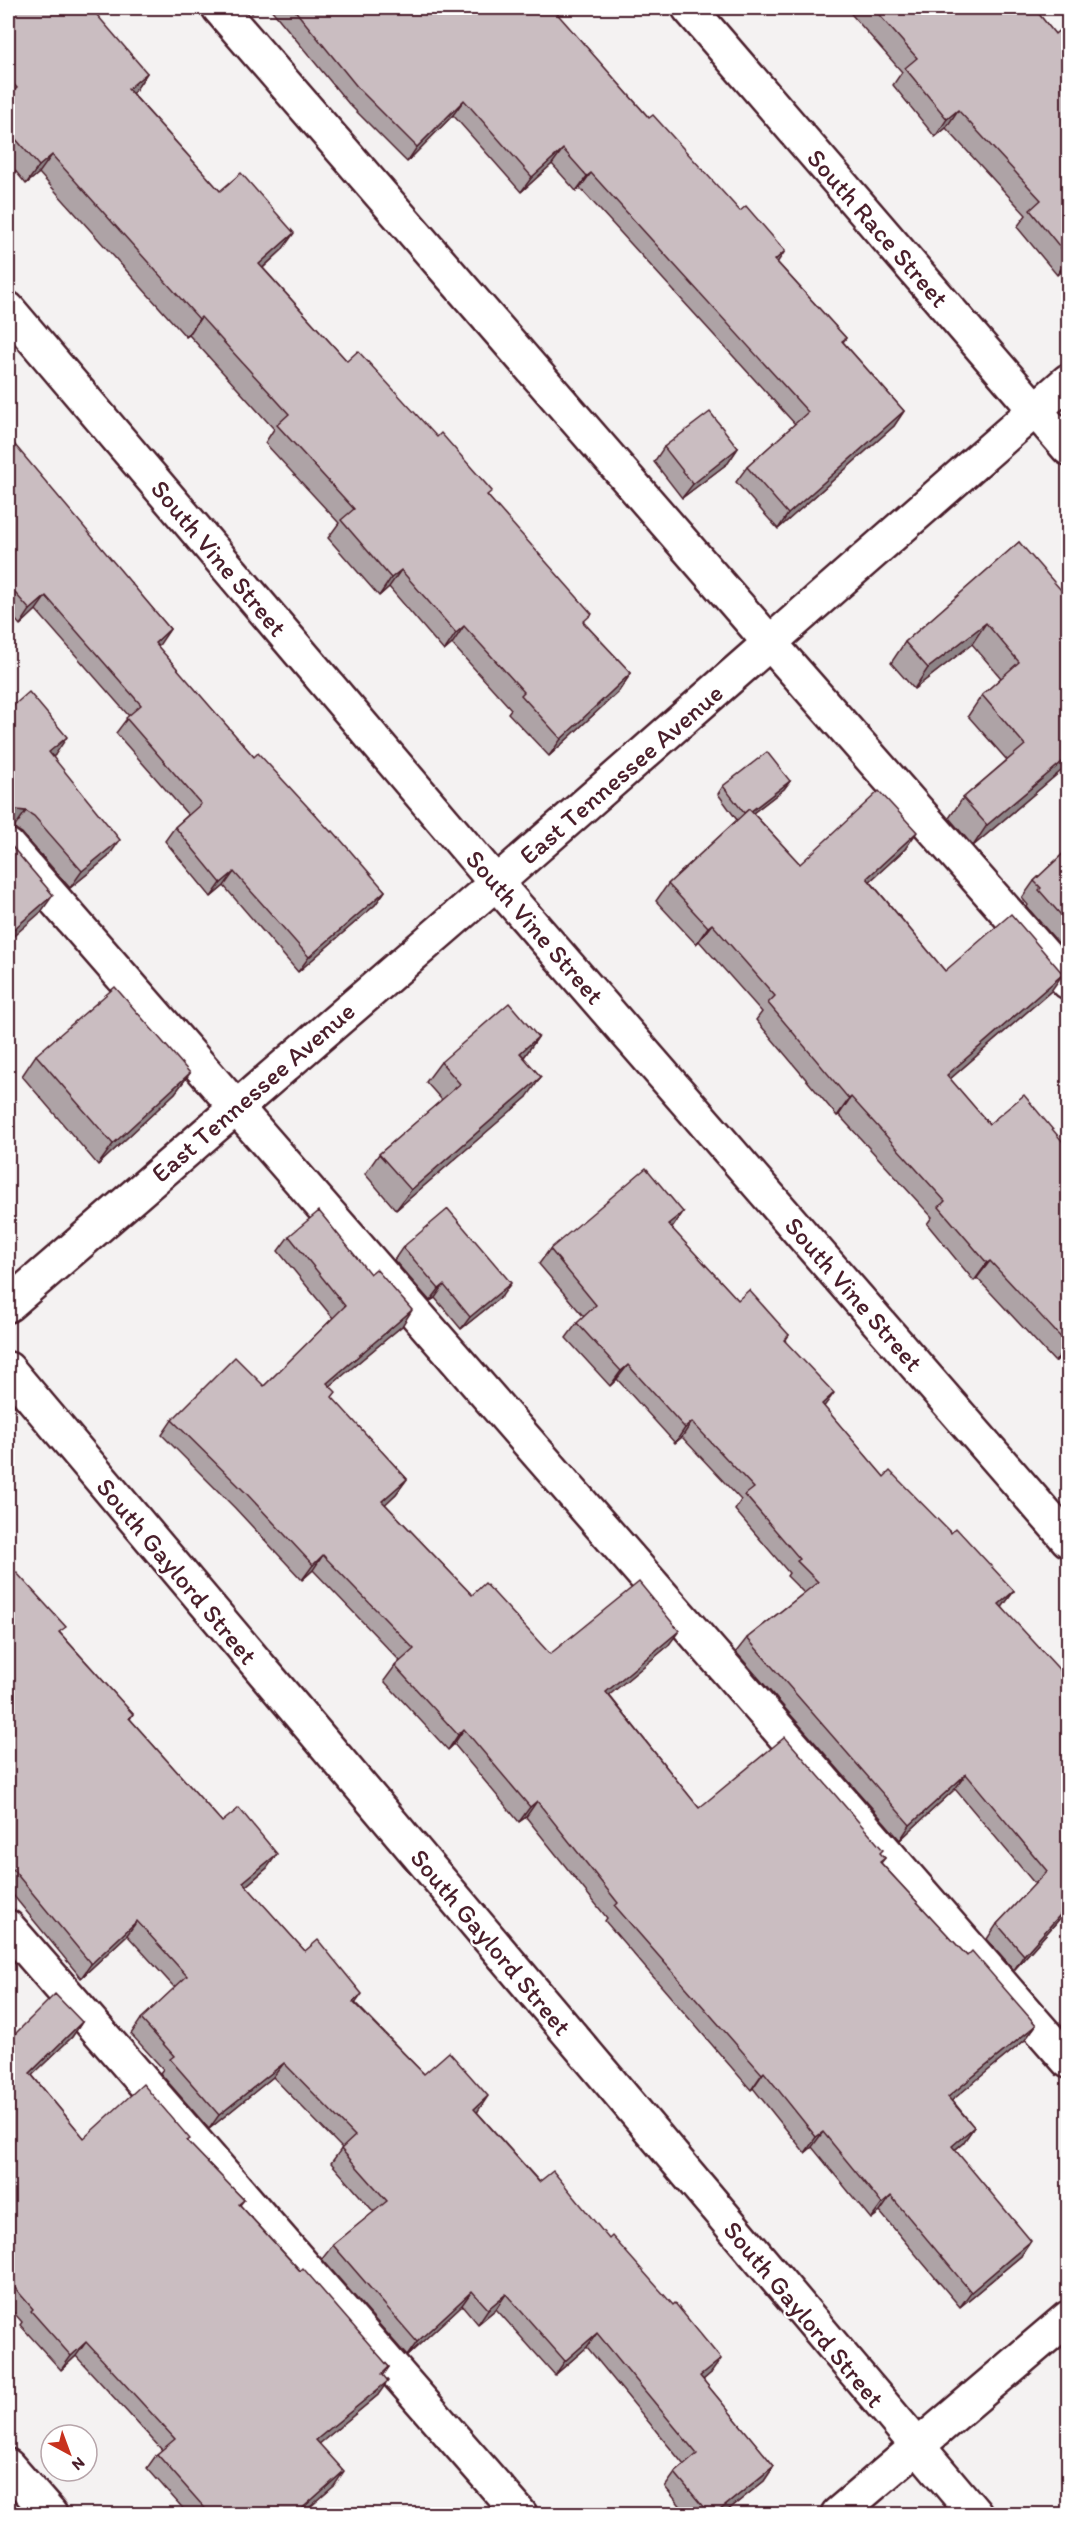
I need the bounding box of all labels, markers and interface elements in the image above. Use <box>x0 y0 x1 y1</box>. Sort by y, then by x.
street label: South Race Street <box>800 142 956 314</box>
street label: South Vine Street <box>144 473 294 643</box>
street label: East Tennessee Avenue <box>513 677 729 871</box>
street label: South Vine Street <box>459 843 611 1011</box>
street label: East Tennessee Avenue <box>145 995 361 1189</box>
street label: South Vine Street <box>778 1210 930 1378</box>
street label: South Gaylord Street <box>90 1471 265 1671</box>
street label: South Gaylord Street <box>404 1842 579 2042</box>
street label: South Gaylord Street <box>717 2214 892 2414</box>
north arrow <box>39 2423 99 2483</box>
text: N <box>68 2453 89 2475</box>

